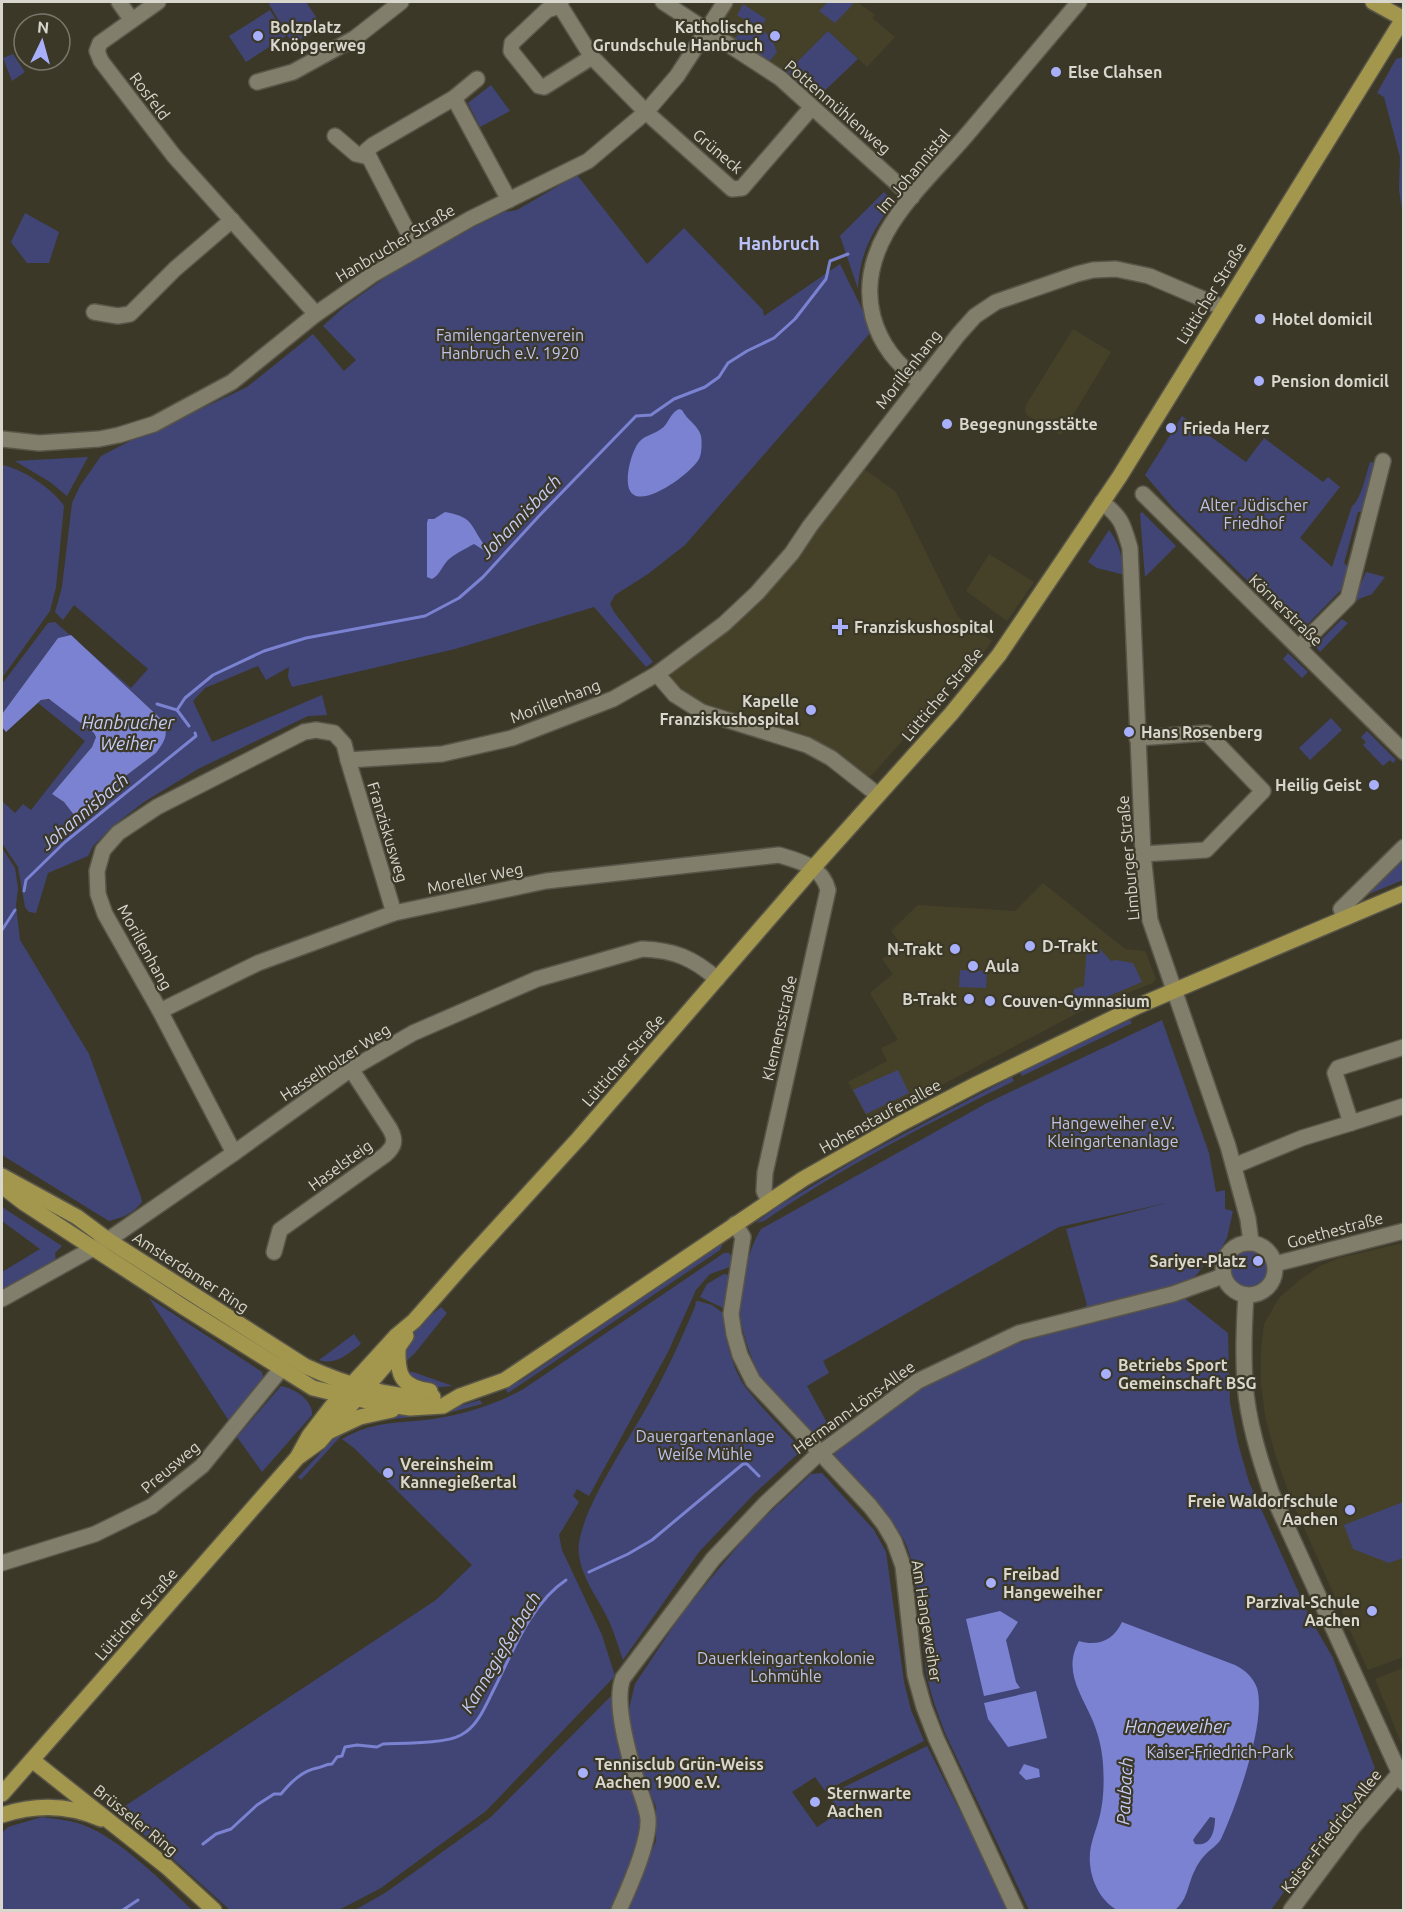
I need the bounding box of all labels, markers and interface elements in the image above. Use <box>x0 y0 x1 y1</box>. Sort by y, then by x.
north arrow <box>12 12 72 72</box>
text: N <box>37 18 50 37</box>
place label: Bolzplatz Knöpgerweg <box>270 18 366 54</box>
place label: Katholische Grundschule Hanbruch <box>593 18 763 54</box>
marker: Bolzplatz Knöpgerweg <box>251 29 265 43</box>
marker: Katholische Grundschule Hanbruch <box>768 29 782 43</box>
street label: Pottenmühlenweg <box>782 56 894 158</box>
place label: Else Clahsen <box>1068 63 1162 81</box>
marker: Else Clahsen <box>1049 65 1063 79</box>
street label: Rosfeld <box>126 69 174 123</box>
street label: Grüneck <box>690 125 746 177</box>
street label: Im Johannistal <box>873 125 953 217</box>
street label: Hanbrucher Straße <box>332 200 458 286</box>
district label: Hanbruch <box>738 233 820 253</box>
street label: Lütticher Straße <box>1173 239 1249 347</box>
place label: Hotel domicil <box>1272 310 1372 328</box>
marker: Hotel domicil <box>1253 312 1267 326</box>
park label: Familengartenverein Hanbruch e.V. 1920 <box>436 326 584 362</box>
street label: Morillenhang <box>872 326 944 412</box>
place label: Pension domicil <box>1271 372 1389 390</box>
marker: Pension domicil <box>1252 374 1266 388</box>
place label: Begegnungsstätte <box>959 415 1098 433</box>
marker: Begegnungsstätte <box>940 417 954 431</box>
place label: Frieda Herz <box>1183 419 1270 437</box>
marker: Frieda Herz <box>1164 421 1178 435</box>
water label: Johannisbach <box>475 470 565 562</box>
park label: Alter Jüdischer Friedhof <box>1200 496 1308 532</box>
street label: Körnerstraße <box>1246 571 1326 649</box>
marker: Franziskushospital <box>831 618 849 636</box>
place label: Franziskushospital <box>854 618 994 636</box>
street label: Lütticher Straße <box>898 644 986 744</box>
street label: Morillenhang <box>507 676 603 726</box>
place label: Kapelle Franziskushospital <box>659 692 799 728</box>
marker: Kapelle Franziskushospital <box>804 703 818 717</box>
water label: Hanbrucher Weiher <box>82 712 175 753</box>
place label: Hans Rosenberg <box>1141 723 1263 741</box>
marker: Hans Rosenberg <box>1122 725 1136 739</box>
water label: Johannisbach <box>35 769 132 854</box>
place label: Heilig Geist <box>1275 776 1362 794</box>
marker: Heilig Geist <box>1367 778 1381 792</box>
street label: Franziskusweg <box>364 779 412 885</box>
street label: Limburger Straße <box>1114 795 1142 921</box>
street label: Moreller Weg <box>425 859 525 897</box>
street label: Morillenhang <box>114 901 176 993</box>
place label: D-Trakt <box>1042 937 1098 955</box>
marker: D-Trakt <box>1023 939 1037 953</box>
place label: N-Trakt <box>887 940 943 958</box>
marker: N-Trakt <box>948 942 962 956</box>
place label: Aula <box>985 957 1019 975</box>
marker: Aula <box>966 959 980 973</box>
street label: Klemensstraße <box>758 974 800 1082</box>
place label: B-Trakt <box>902 990 957 1008</box>
marker: B-Trakt <box>962 992 976 1006</box>
place label: Couven-Gymnasium <box>1002 992 1150 1010</box>
marker: Couven-Gymnasium <box>983 994 997 1008</box>
street label: Lütticher Straße <box>578 1010 668 1110</box>
street label: Hasselholzer Weg <box>277 1020 393 1104</box>
street label: Hohenstaufenallee <box>816 1075 944 1157</box>
park label: Hangeweiher e.V. Kleingartenanlage <box>1047 1114 1179 1150</box>
street label: Haselsteig <box>305 1136 375 1194</box>
street label: Goethestraße <box>1285 1208 1385 1252</box>
street label: Amsterdamer Ring <box>130 1228 252 1316</box>
place label: Sariyer-Platz <box>1149 1252 1246 1270</box>
marker: Sariyer-Platz <box>1251 1254 1265 1268</box>
place label: Betriebs Sport Gemeinschaft BSG <box>1118 1356 1257 1392</box>
street label: Hermann-Löns-Allee <box>790 1357 918 1457</box>
marker: Betriebs Sport Gemeinschaft BSG <box>1099 1367 1113 1381</box>
park label: Dauergartenanlage Weiße Mühle <box>635 1427 775 1463</box>
street label: Preusweg <box>137 1437 203 1497</box>
place label: Vereinsheim Kannegießertal <box>400 1455 517 1491</box>
marker: Vereinsheim Kannegießertal <box>381 1466 395 1480</box>
place label: Freie Waldorfschule Aachen <box>1187 1492 1338 1528</box>
marker: Freie Waldorfschule Aachen <box>1343 1503 1357 1517</box>
street label: Am Hangeweiher <box>908 1559 946 1683</box>
street label: Lütticher Straße <box>91 1564 181 1664</box>
place label: Freibad Hangeweiher <box>1003 1565 1103 1601</box>
marker: Freibad Hangeweiher <box>984 1576 998 1590</box>
water label: Kannegießerbach <box>456 1588 545 1717</box>
place label: Parzival-Schule Aachen <box>1246 1593 1360 1629</box>
marker: Parzival-Schule Aachen <box>1365 1604 1379 1618</box>
park label: Dauerkleingartenkolonie Lohmühle <box>697 1649 875 1685</box>
water label: Hangeweiher <box>1125 1716 1230 1736</box>
park label: Kaiser-Friedrich-Park <box>1146 1743 1294 1761</box>
place label: Tennisclub Grün-Weiss Aachen 1900 e.V. <box>595 1755 764 1791</box>
water label: Paubach <box>1112 1757 1136 1825</box>
marker: Tennisclub Grün-Weiss Aachen 1900 e.V. <box>576 1766 590 1780</box>
street label: Kaiser-Friedrich-Allee <box>1277 1766 1385 1896</box>
street label: Brüsseler Ring <box>90 1781 182 1859</box>
place label: Sternwarte Aachen <box>827 1784 911 1820</box>
marker: Sternwarte Aachen <box>808 1795 822 1809</box>

